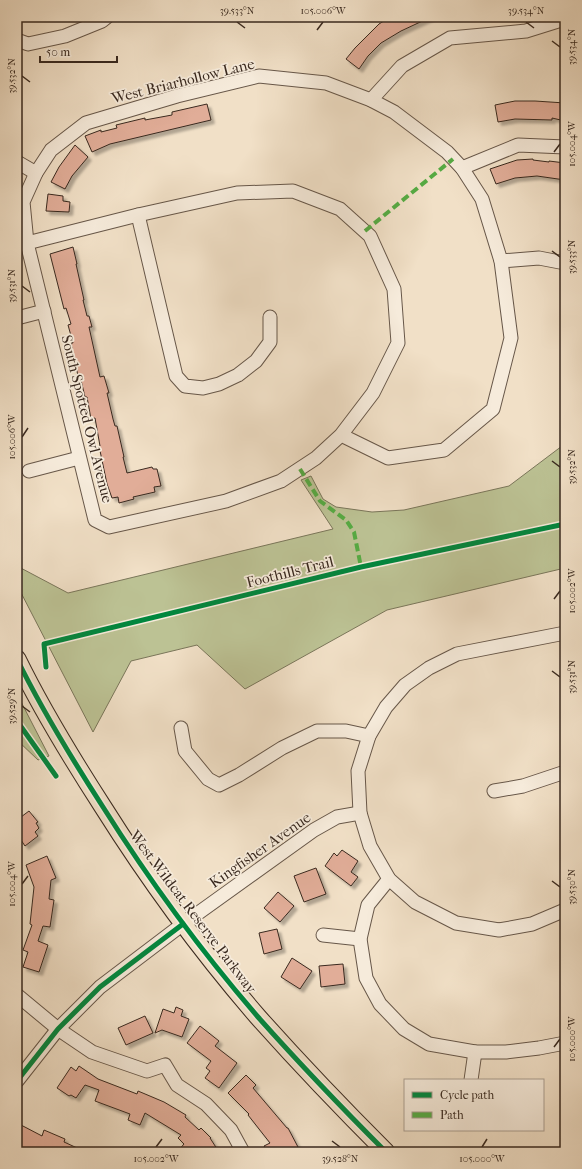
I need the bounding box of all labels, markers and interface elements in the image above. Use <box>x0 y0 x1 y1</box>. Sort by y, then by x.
text: 39.533°N <box>220 5 255 17</box>
text: 105.006°W <box>300 5 347 17</box>
text: 39.534°N <box>508 5 545 17</box>
text: 39.534°N <box>566 28 578 65</box>
scale bar <box>40 38 117 64</box>
text: 50 m <box>46 45 70 59</box>
street label: West Briarhollow Lane <box>109 54 257 108</box>
text: 39.532°N <box>6 58 18 94</box>
text: 105.004°W <box>566 120 578 167</box>
text: 39.533°N <box>566 239 578 274</box>
text: 39.531°N <box>6 269 18 303</box>
street label: South Spotted Owl Avenue <box>57 333 117 505</box>
text: 105.006°W <box>6 413 18 460</box>
text: 39.532°N <box>566 449 578 485</box>
street label: Foothills Trail <box>244 552 336 592</box>
text: 105.002°W <box>566 567 578 613</box>
text: 39.531°N <box>566 660 578 694</box>
text: 39.529°N <box>6 687 18 724</box>
street label: Kingfisher Avenue <box>206 808 315 892</box>
street label: West Wildcat Reserve Parkway <box>125 826 261 998</box>
text: 105.004°W <box>6 860 18 907</box>
text: 39.530°N <box>566 869 578 905</box>
text: 105.000°W <box>566 1015 578 1062</box>
legend <box>404 1079 544 1131</box>
text: Cycle path <box>440 1088 495 1102</box>
text: Path <box>440 1108 464 1122</box>
text: 105.002°W <box>134 1153 180 1165</box>
text: 39.528°N <box>322 1153 359 1165</box>
text: 105.000°W <box>459 1153 506 1165</box>

